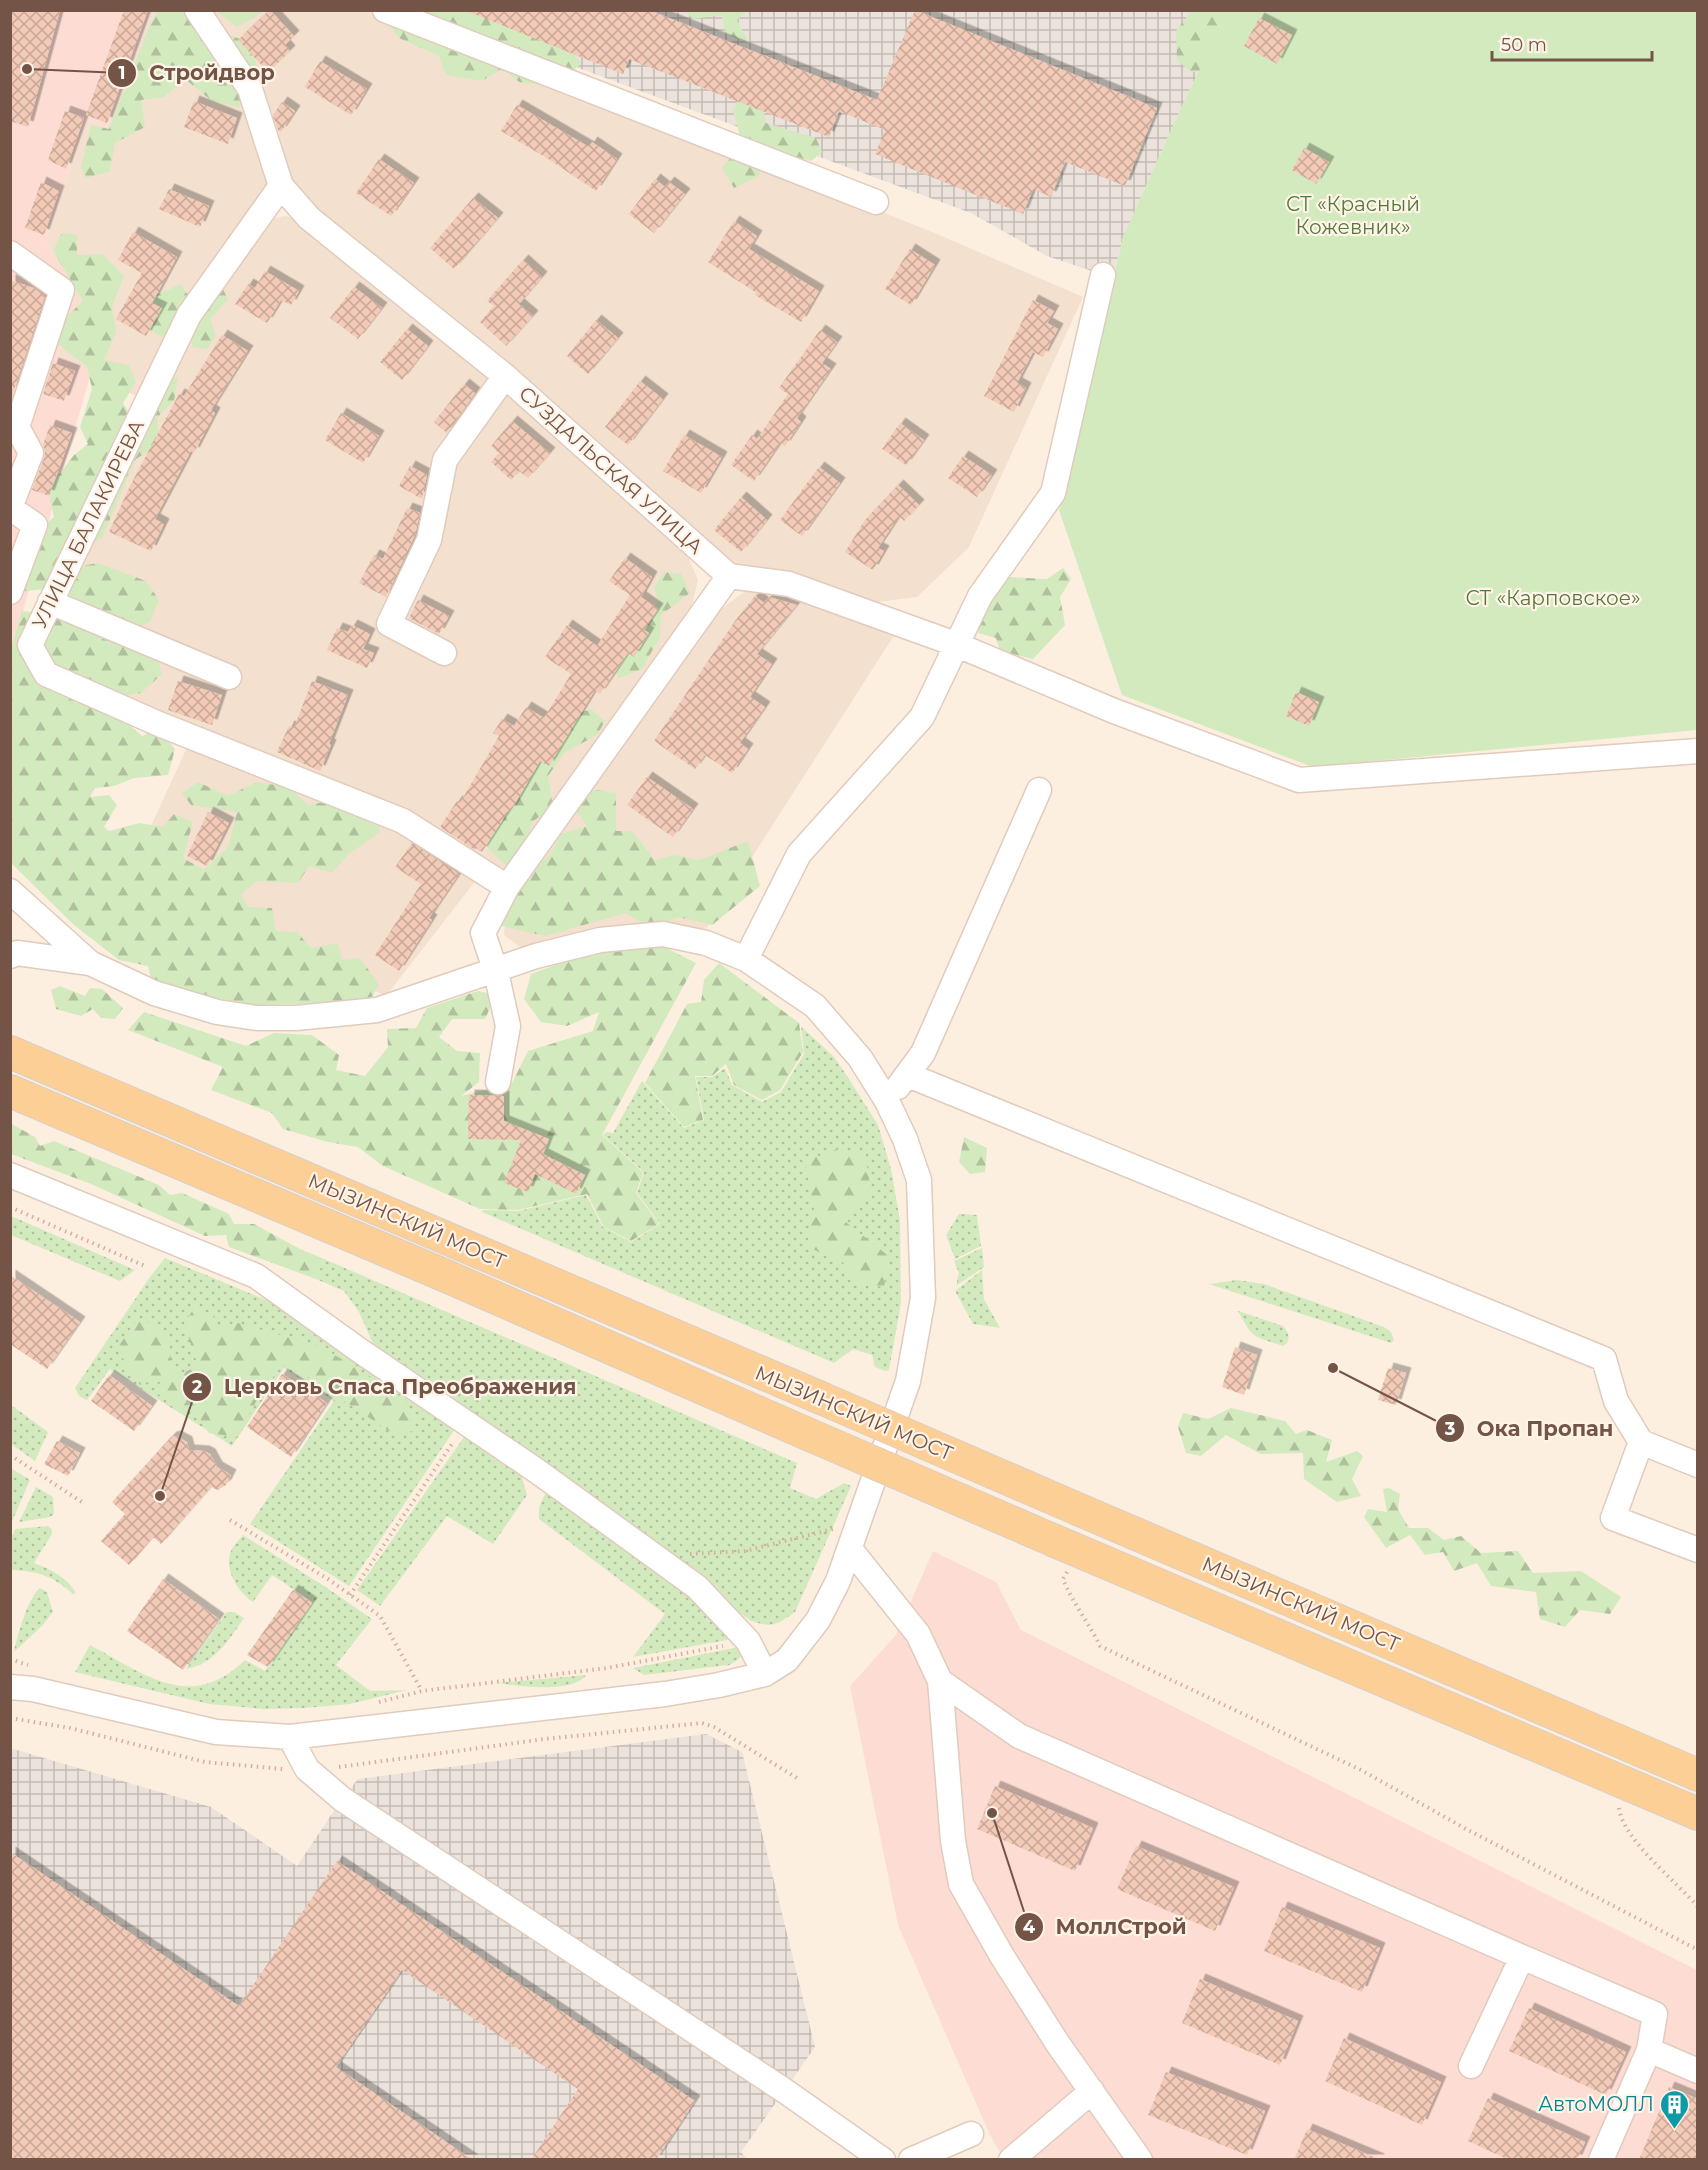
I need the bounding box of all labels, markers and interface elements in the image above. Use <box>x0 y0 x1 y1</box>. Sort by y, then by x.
scale bar <box>1492 24 1652 62</box>
text: 50 m <box>1501 34 1547 56</box>
callout: Стройдвор <box>107 53 287 92</box>
text: Стройдвор <box>149 60 275 85</box>
text: 1 <box>118 62 126 84</box>
park label: СТ «Красный Кожевник» <box>1286 192 1420 239</box>
street label: СУЗДАЛЬСКАЯ УЛИЦА <box>514 381 708 559</box>
street label: УЛИЦА БАЛАКИРЕВА <box>27 416 149 632</box>
park label: СТ «Карповское» <box>1465 586 1641 610</box>
street label: МЫЗИНСКИЙ МОСТ <box>305 1168 510 1274</box>
street label: МЫЗИНСКИЙ МОСТ <box>752 1360 957 1466</box>
callout: Церковь Спаса Преображения <box>182 1367 588 1406</box>
text: Церковь Спаса Преображения <box>224 1374 576 1399</box>
text: 2 <box>192 1376 203 1398</box>
callout: Ока Пропан <box>1435 1409 1626 1448</box>
text: Ока Пропан <box>1477 1416 1613 1441</box>
text: 3 <box>1444 1418 1456 1440</box>
street label: МЫЗИНСКИЙ МОСТ <box>1199 1551 1404 1657</box>
callout: МоллСтрой <box>1014 1907 1199 1946</box>
text: МоллСтрой <box>1055 1914 1187 1939</box>
text: 4 <box>1023 1916 1036 1938</box>
building icon: АвтоМОЛЛ <box>1659 2088 1691 2130</box>
place label: АвтоМОЛЛ <box>1538 2092 1654 2116</box>

